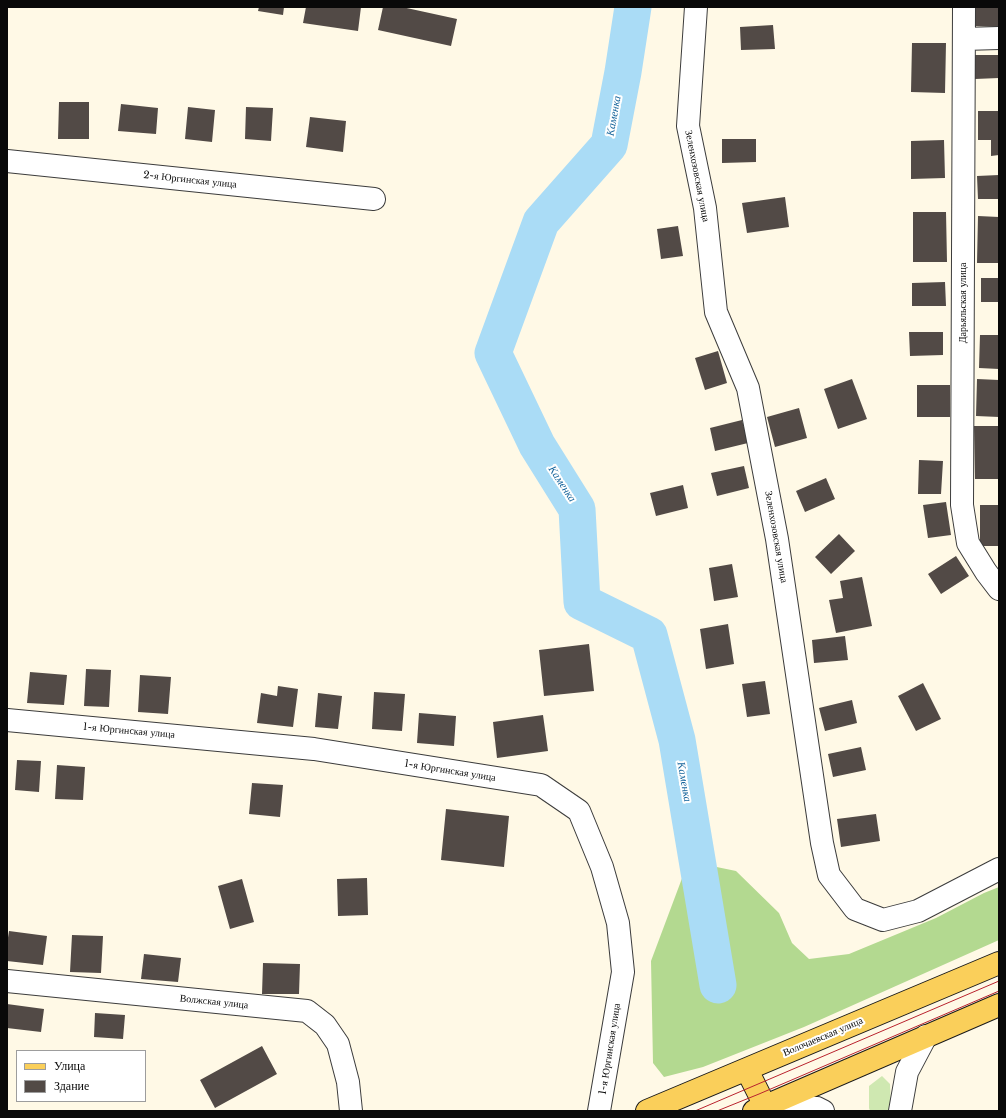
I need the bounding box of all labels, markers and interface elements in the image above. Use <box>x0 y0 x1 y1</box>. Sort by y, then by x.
water label: Каменка <box>604 95 624 137</box>
street label: Зеленхозовская улица <box>682 129 712 223</box>
street label: 2-я Юргинская улица <box>143 169 237 191</box>
street label: Дарьяльская улица <box>957 263 969 343</box>
water label: Каменка <box>545 463 579 505</box>
street label: Зеленхозовская улица <box>762 490 790 584</box>
street label: 1-я Юргинская улица <box>82 721 176 741</box>
street label: 1-я Юргинская улица <box>403 758 497 784</box>
water label: Каменка <box>674 761 694 803</box>
street label: Волжская улица <box>179 992 249 1012</box>
street label: 1-я Юргинская улица <box>597 1002 623 1096</box>
street label: Волочаевская улица <box>781 1015 865 1059</box>
legend <box>16 1050 146 1102</box>
text: Улица <box>54 1058 85 1073</box>
text: Здание <box>54 1078 89 1093</box>

